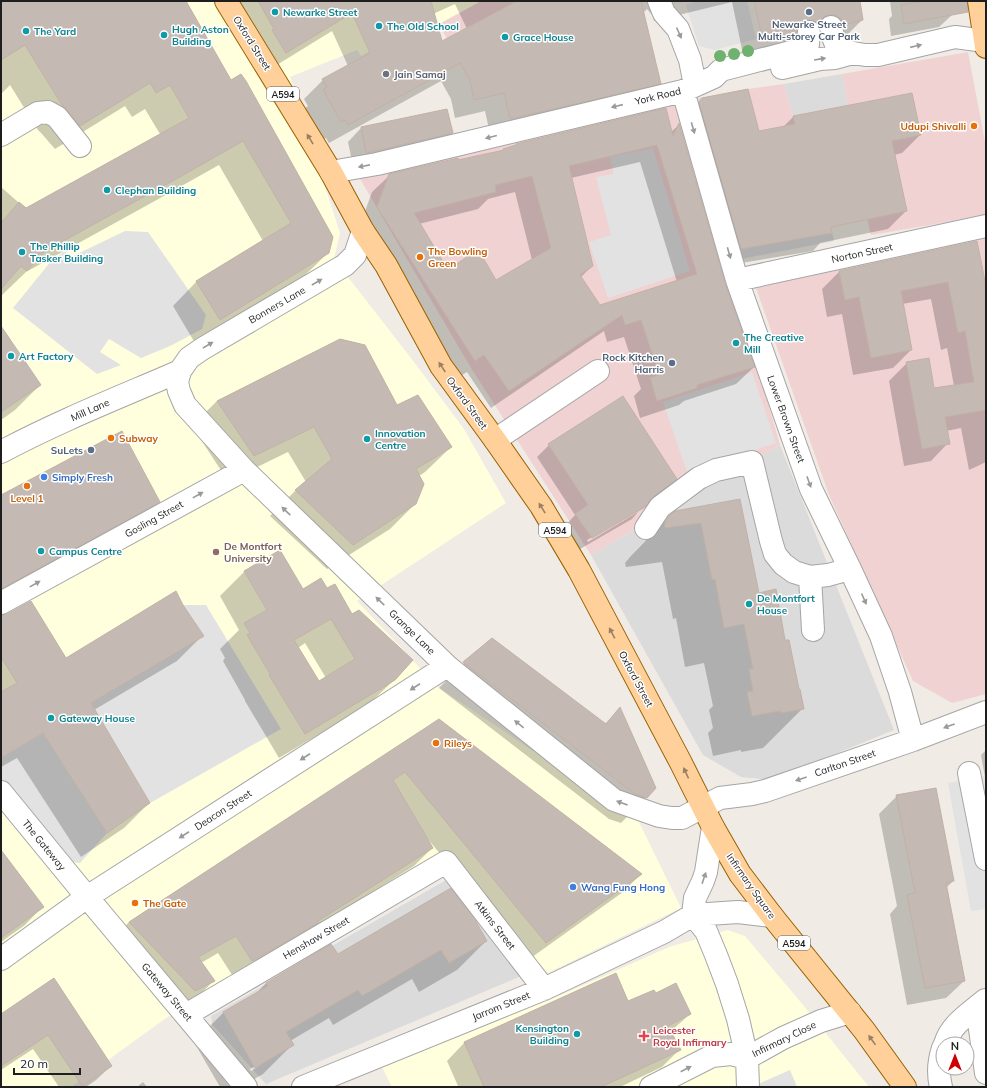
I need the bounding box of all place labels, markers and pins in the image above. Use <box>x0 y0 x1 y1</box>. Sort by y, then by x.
place label: Newarke Street <box>283 6 357 19</box>
marker: Newarke Street <box>270 7 280 17</box>
marker: Newarke Street Multi-storey Car Park <box>804 7 814 17</box>
place label: Newarke Street Multi-storey Car Park <box>758 18 860 43</box>
place label: The Old School <box>387 20 459 33</box>
marker: The Old School <box>374 21 384 31</box>
place label: Hugh Aston Building <box>172 23 229 48</box>
place label: The Yard <box>34 25 76 38</box>
marker: The Yard <box>21 26 31 36</box>
marker: Hugh Aston Building <box>159 30 169 40</box>
place label: Grace House <box>513 31 574 44</box>
marker: Grace House <box>500 32 510 42</box>
place label: Jain Samaj <box>394 68 446 81</box>
marker: Jain Samaj <box>381 69 391 79</box>
place label: Udupi Shivalli <box>900 120 966 133</box>
marker: Udupi Shivalli <box>969 121 979 131</box>
place label: Clephan Building <box>115 184 196 197</box>
marker: Clephan Building <box>102 185 112 195</box>
place label: The Phillip Tasker Building <box>30 240 103 265</box>
place label: The Bowling Green <box>428 245 487 270</box>
marker: The Phillip Tasker Building <box>17 247 27 257</box>
marker: The Bowling Green <box>415 252 425 262</box>
place label: The Creative Mill <box>744 331 805 356</box>
marker: The Creative Mill <box>731 338 741 348</box>
place label: Art Factory <box>19 350 74 363</box>
marker: Art Factory <box>6 351 16 361</box>
place label: Rock Kitchen Harris <box>602 351 664 376</box>
marker: Rock Kitchen Harris <box>667 358 677 368</box>
place label: Innovation Centre <box>375 427 426 452</box>
place label: Subway <box>119 432 158 445</box>
marker: Subway <box>106 433 116 443</box>
marker: Innovation Centre <box>362 434 372 444</box>
place label: SuLets <box>51 444 83 457</box>
marker: SuLets <box>86 445 96 455</box>
place label: Simply Fresh <box>52 471 113 484</box>
marker: Simply Fresh <box>39 472 49 482</box>
marker: Level 1 <box>22 481 32 491</box>
place label: Level 1 <box>10 492 44 505</box>
place label: De Montfort University <box>224 540 282 565</box>
place label: Campus Centre <box>49 545 122 558</box>
marker: Campus Centre <box>36 546 46 556</box>
marker: De Montfort University <box>211 547 221 557</box>
place label: De Montfort House <box>757 592 815 617</box>
marker: De Montfort House <box>744 599 754 609</box>
place label: Gateway House <box>59 712 135 725</box>
marker: Gateway House <box>46 713 56 723</box>
place label: Rileys <box>444 737 472 750</box>
marker: Rileys <box>431 738 441 748</box>
place label: Wang Fung Hong <box>581 881 665 894</box>
marker: Wang Fung Hong <box>568 882 578 892</box>
place label: The Gate <box>143 897 187 910</box>
marker: The Gate <box>130 898 140 908</box>
place label: Kensington Building <box>515 1022 569 1047</box>
place label: Leicester Royal Infirmary <box>653 1024 727 1049</box>
marker: Kensington Building <box>572 1029 582 1039</box>
marker: Leicester Royal Infirmary <box>638 1030 650 1042</box>

